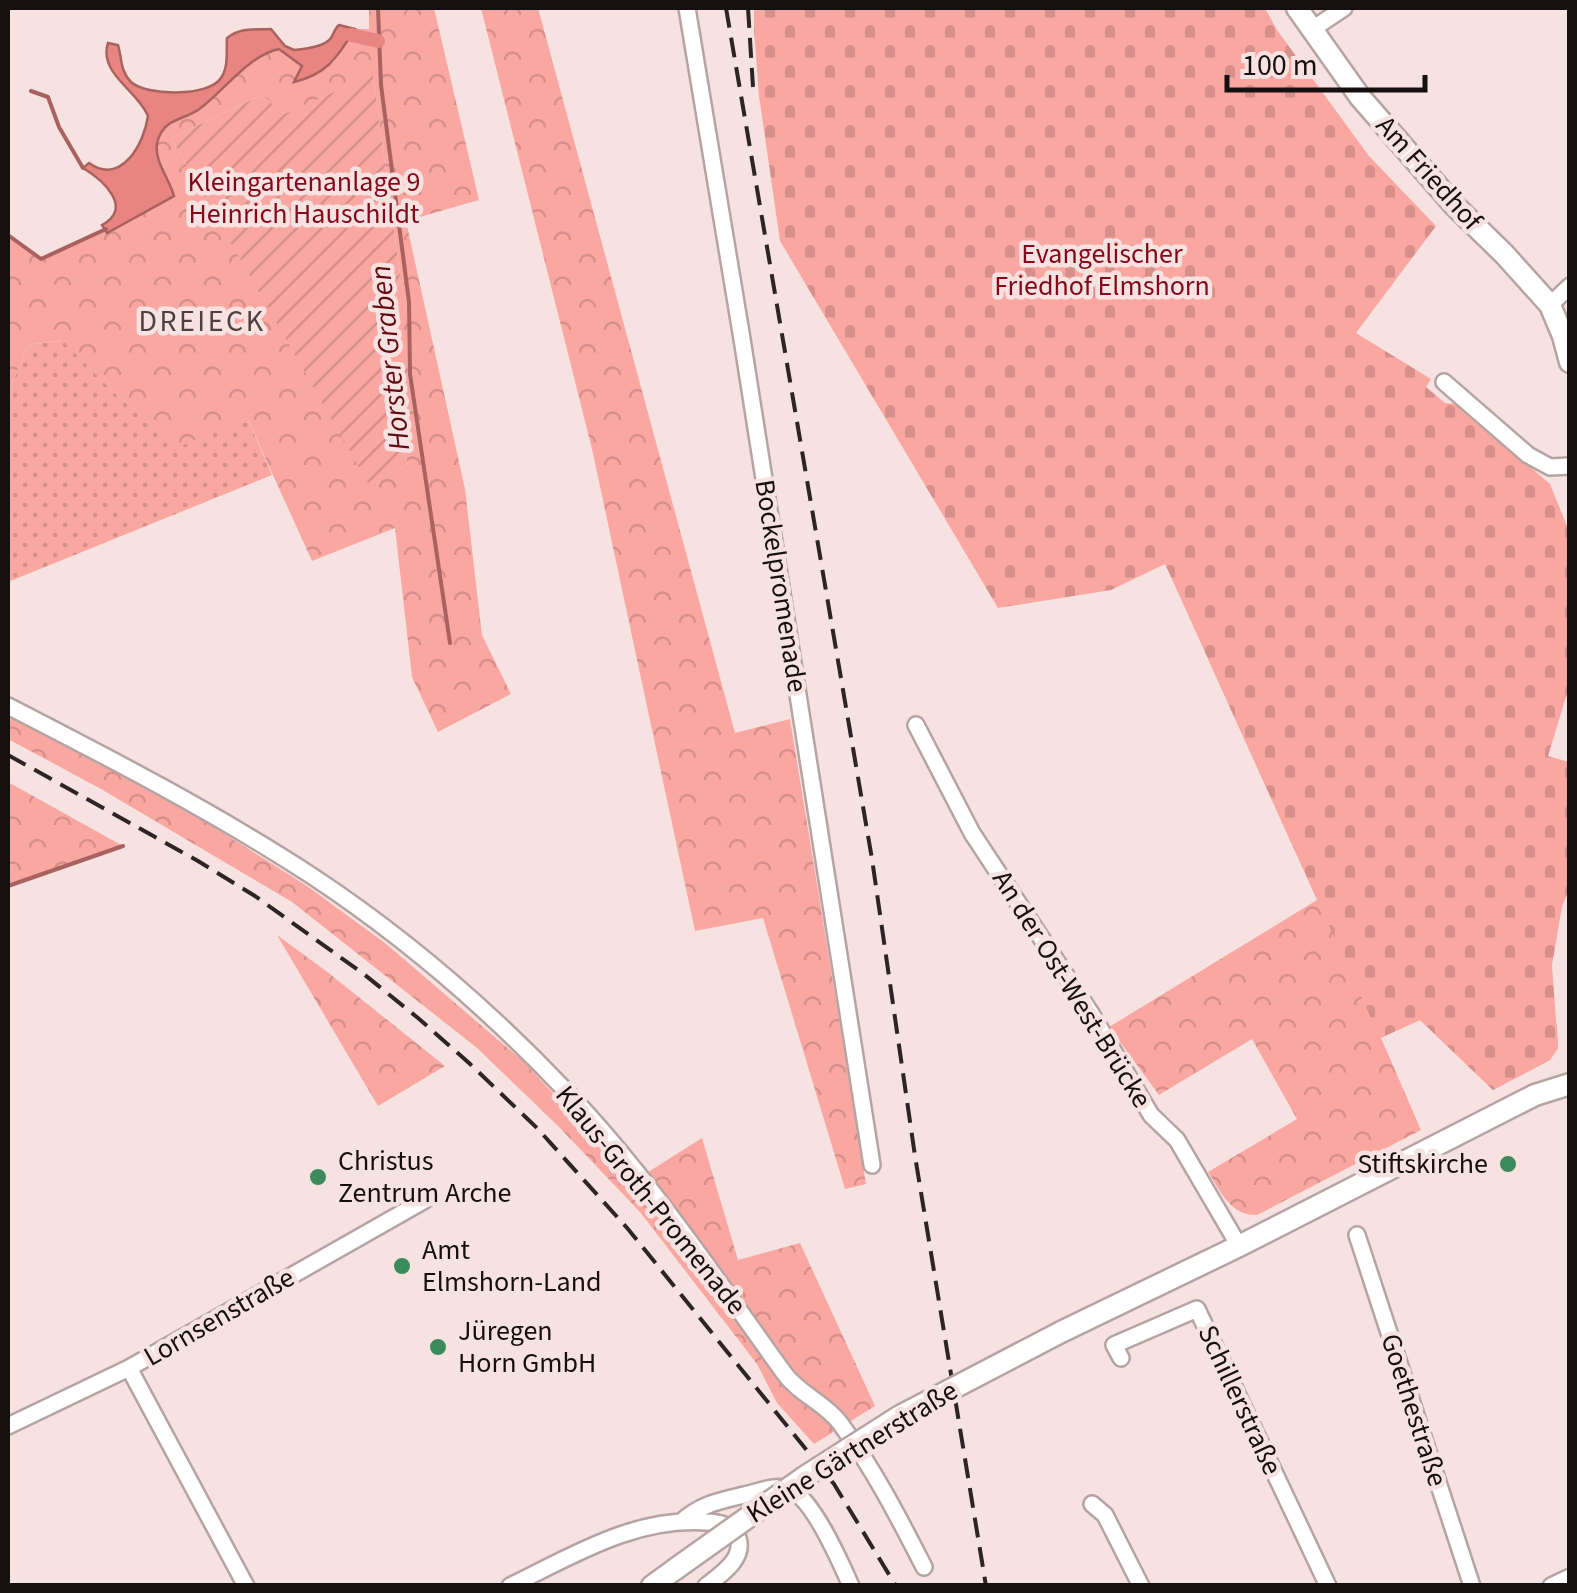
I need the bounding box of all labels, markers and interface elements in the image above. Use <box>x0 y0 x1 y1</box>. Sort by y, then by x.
scale bar <box>1227 30 1424 92</box>
text: 100 m <box>1242 44 1318 87</box>
street label: Am Friedhof <box>1367 107 1492 240</box>
park label: Kleingartenanlage 9 Heinrich Hauschildt <box>187 162 421 234</box>
park label: Evangelischer Friedhof Elmshorn <box>994 234 1210 306</box>
water label: Horster Graben <box>359 263 421 453</box>
district label: DREIECK <box>138 300 266 343</box>
street label: Bockelpromenade <box>744 477 818 695</box>
street label: An der Ost-West-Brücke <box>983 862 1161 1116</box>
street label: Klaus-Groth-Promenade <box>546 1077 756 1323</box>
place label: Christus Zentrum Arche <box>338 1141 511 1213</box>
place label: Stiftskirche <box>1357 1144 1488 1184</box>
marker: Stiftskirche <box>1497 1153 1519 1175</box>
marker: Christus Zentrum Arche <box>307 1166 329 1188</box>
place label: Amt Elmshorn-Land <box>422 1230 602 1302</box>
marker: Amt Elmshorn-Land <box>391 1255 413 1277</box>
street label: Lornsenstraße <box>136 1258 302 1376</box>
place label: Jüregen Horn GmbH <box>458 1311 596 1383</box>
street label: Schillerstraße <box>1188 1318 1292 1482</box>
street label: Goethestraße <box>1370 1328 1458 1492</box>
marker: Jüregen Horn GmbH <box>427 1336 449 1358</box>
street label: Kleine Gärtnerstraße <box>739 1371 965 1533</box>

